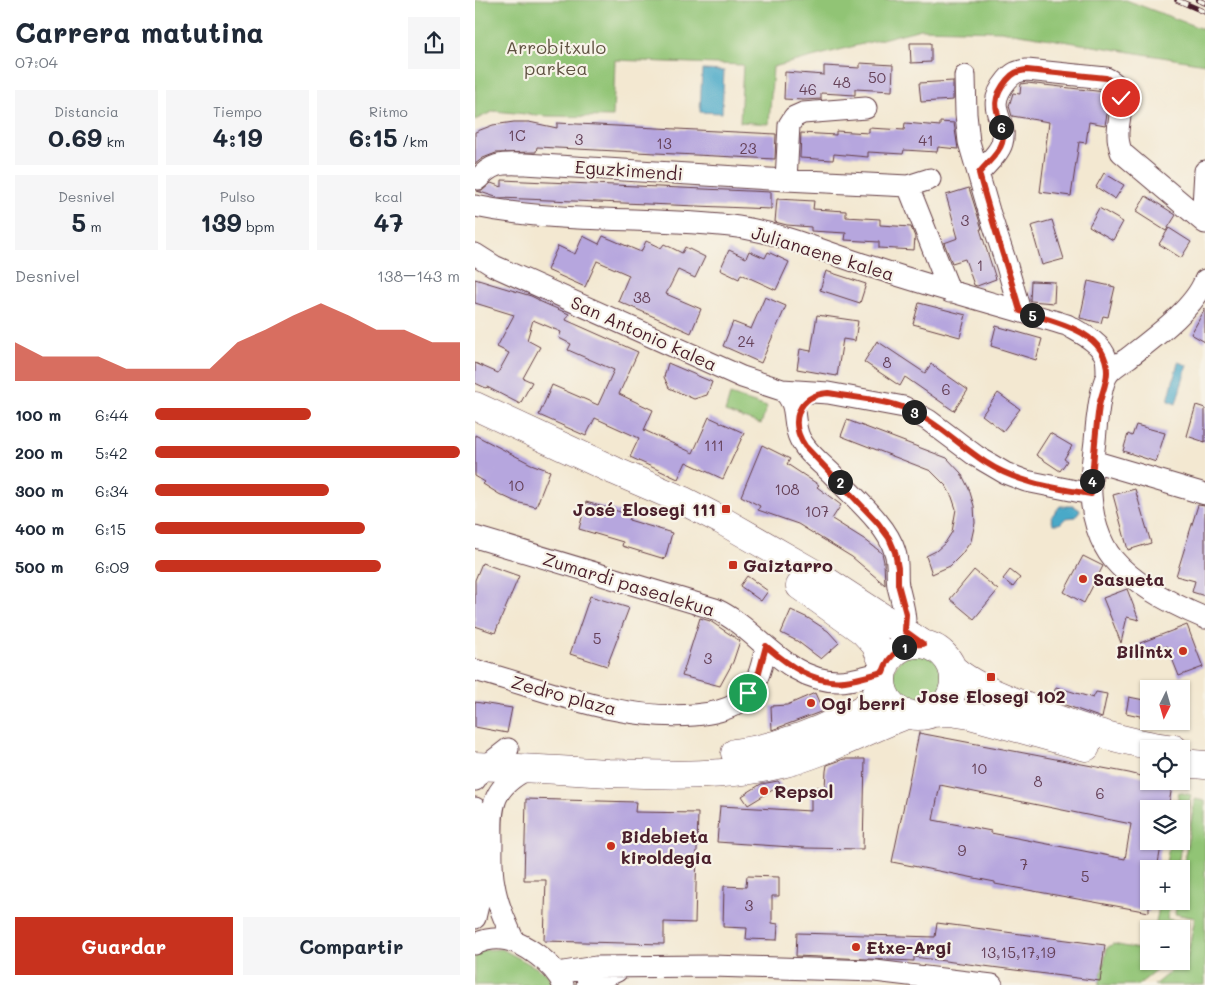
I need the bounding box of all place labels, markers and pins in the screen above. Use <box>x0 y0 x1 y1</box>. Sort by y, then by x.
pin <box>1100 77 1142 119</box>
pin: 6 <box>989 114 1013 140</box>
pin: 5 <box>1019 302 1045 328</box>
pin: 3 <box>901 400 927 424</box>
pin: 4 <box>1079 468 1105 494</box>
pin: 2 <box>827 470 853 494</box>
place label: José Elosegi 111 <box>573 497 716 521</box>
marker: José Elosegi 111 <box>720 503 732 515</box>
place label: Gaiztarro <box>743 553 833 577</box>
marker: Gaiztarro <box>727 559 739 571</box>
place label: Sasueta <box>1093 567 1164 591</box>
marker: Sasueta <box>1077 573 1089 585</box>
pin: 1 <box>891 634 917 660</box>
place label: Bilintx <box>1116 639 1173 663</box>
marker: Bilintx <box>1177 645 1189 657</box>
marker: Jose Elosegi 102 <box>985 671 997 683</box>
pin <box>727 672 769 714</box>
place label: Jose Elosegi 102 <box>916 684 1066 708</box>
place label: Ogi berri <box>821 691 906 715</box>
marker: Ogi berri <box>805 697 817 709</box>
place label: Repsol <box>774 779 833 803</box>
marker: Repsol <box>758 785 770 797</box>
place label: Bidebieta kiroldegia <box>621 824 712 869</box>
marker: Bidebieta kiroldegia <box>605 840 617 852</box>
place label: Etxe-Argi <box>866 935 952 959</box>
marker: Etxe-Argi <box>850 941 862 953</box>

